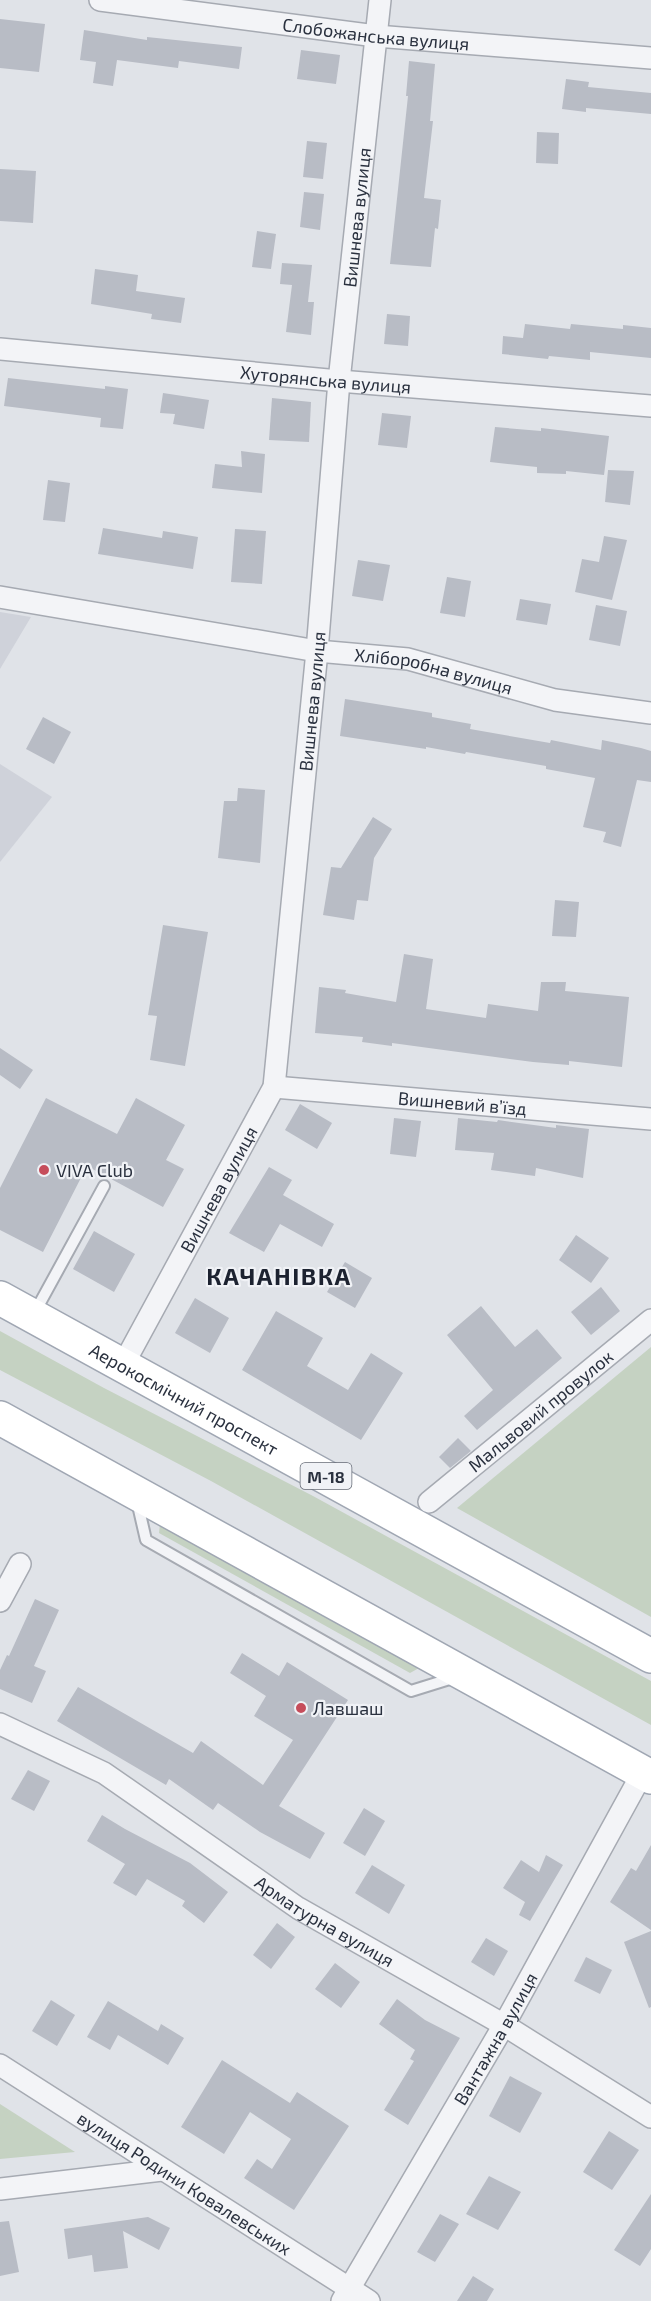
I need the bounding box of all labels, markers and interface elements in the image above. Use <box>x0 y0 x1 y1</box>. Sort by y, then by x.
street label: Слобожанська вулиця <box>281 13 470 54</box>
street label: Вишнева вулиця <box>338 146 375 288</box>
street label: Хуторянська вулиця <box>239 361 412 398</box>
street label: Вишнева вулиця <box>294 630 330 772</box>
street label: Хліборобна вулиця <box>353 643 515 699</box>
street label: Вишневий в’їзд <box>397 1087 528 1119</box>
street label: Вишнева вулиця <box>175 1122 262 1256</box>
place label: VIVA Club <box>56 1159 133 1181</box>
marker: VIVA Club <box>37 1163 51 1177</box>
district label: КАЧАНІВКА <box>206 1261 352 1290</box>
street label: Аерокосмічний проспект <box>86 1338 282 1460</box>
street label: Мальвовий провулок <box>464 1345 617 1476</box>
road number: М-18 <box>300 1463 352 1489</box>
place label: Лавшаш <box>313 1697 384 1719</box>
marker: Лавшаш <box>294 1701 308 1715</box>
street label: Арматурна вулиця <box>251 1871 398 1971</box>
street label: Вантажна вулиця <box>449 1968 542 2109</box>
street label: вулиця Родини Ковалевських <box>73 2107 296 2260</box>

